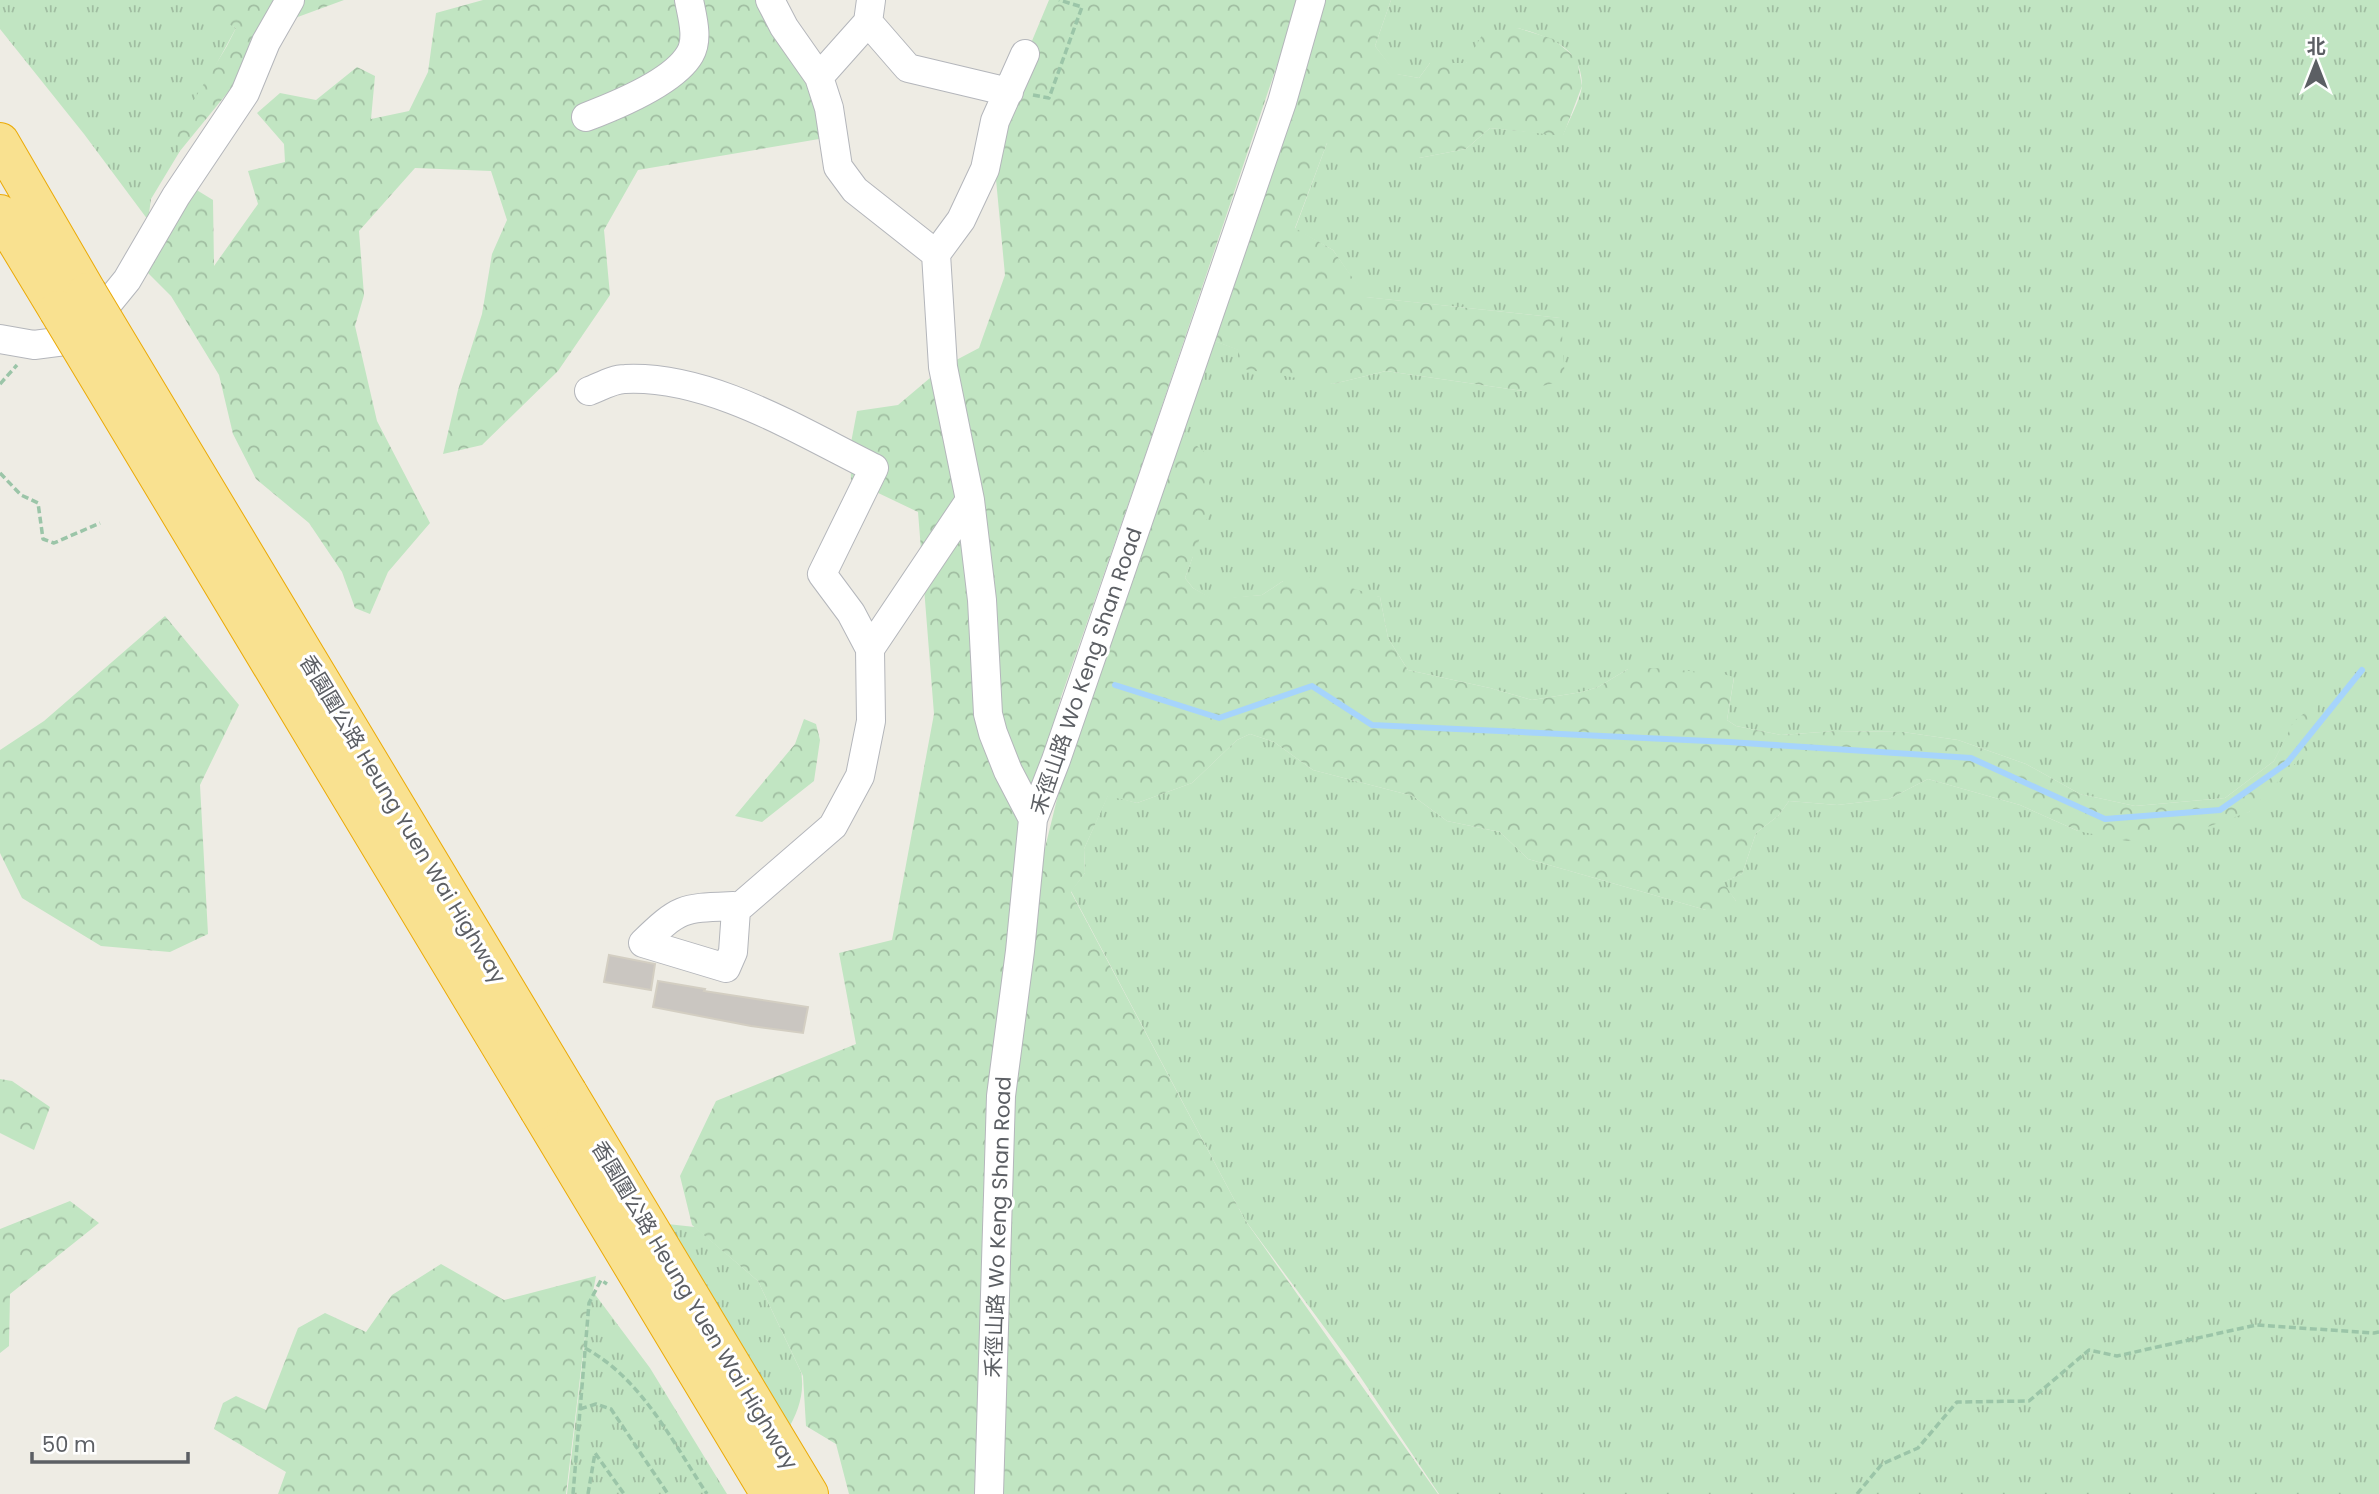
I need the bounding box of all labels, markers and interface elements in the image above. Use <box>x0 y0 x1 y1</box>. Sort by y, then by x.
north arrow <box>2281 28 2351 98</box>
text: 北 <box>2306 33 2326 60</box>
street label: 禾徑山路 Wo Keng Shan Road <box>1023 524 1149 818</box>
street label: 香園圍公路 Heung Yuen Wai Highway <box>293 649 513 989</box>
street label: 禾徑山路 Wo Keng Shan Road <box>978 1076 1018 1378</box>
street label: 香園圍公路 Heung Yuen Wai Highway <box>585 1135 805 1475</box>
scale bar <box>32 1420 187 1464</box>
text: 50 m <box>42 1430 96 1459</box>

